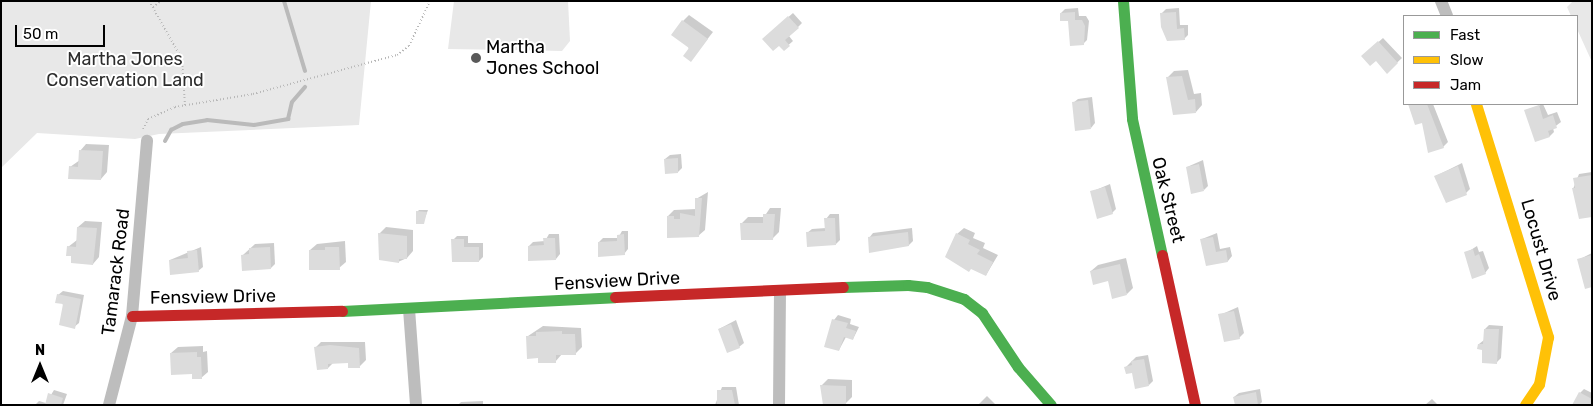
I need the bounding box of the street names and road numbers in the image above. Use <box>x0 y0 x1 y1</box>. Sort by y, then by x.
street label: Oak Street <box>1147 155 1189 245</box>
street label: Locust Drive <box>1516 197 1566 303</box>
street label: Tamarack Road <box>98 207 134 337</box>
street label: Fensview Drive <box>553 267 681 295</box>
street label: Fensview Drive <box>150 285 276 309</box>

